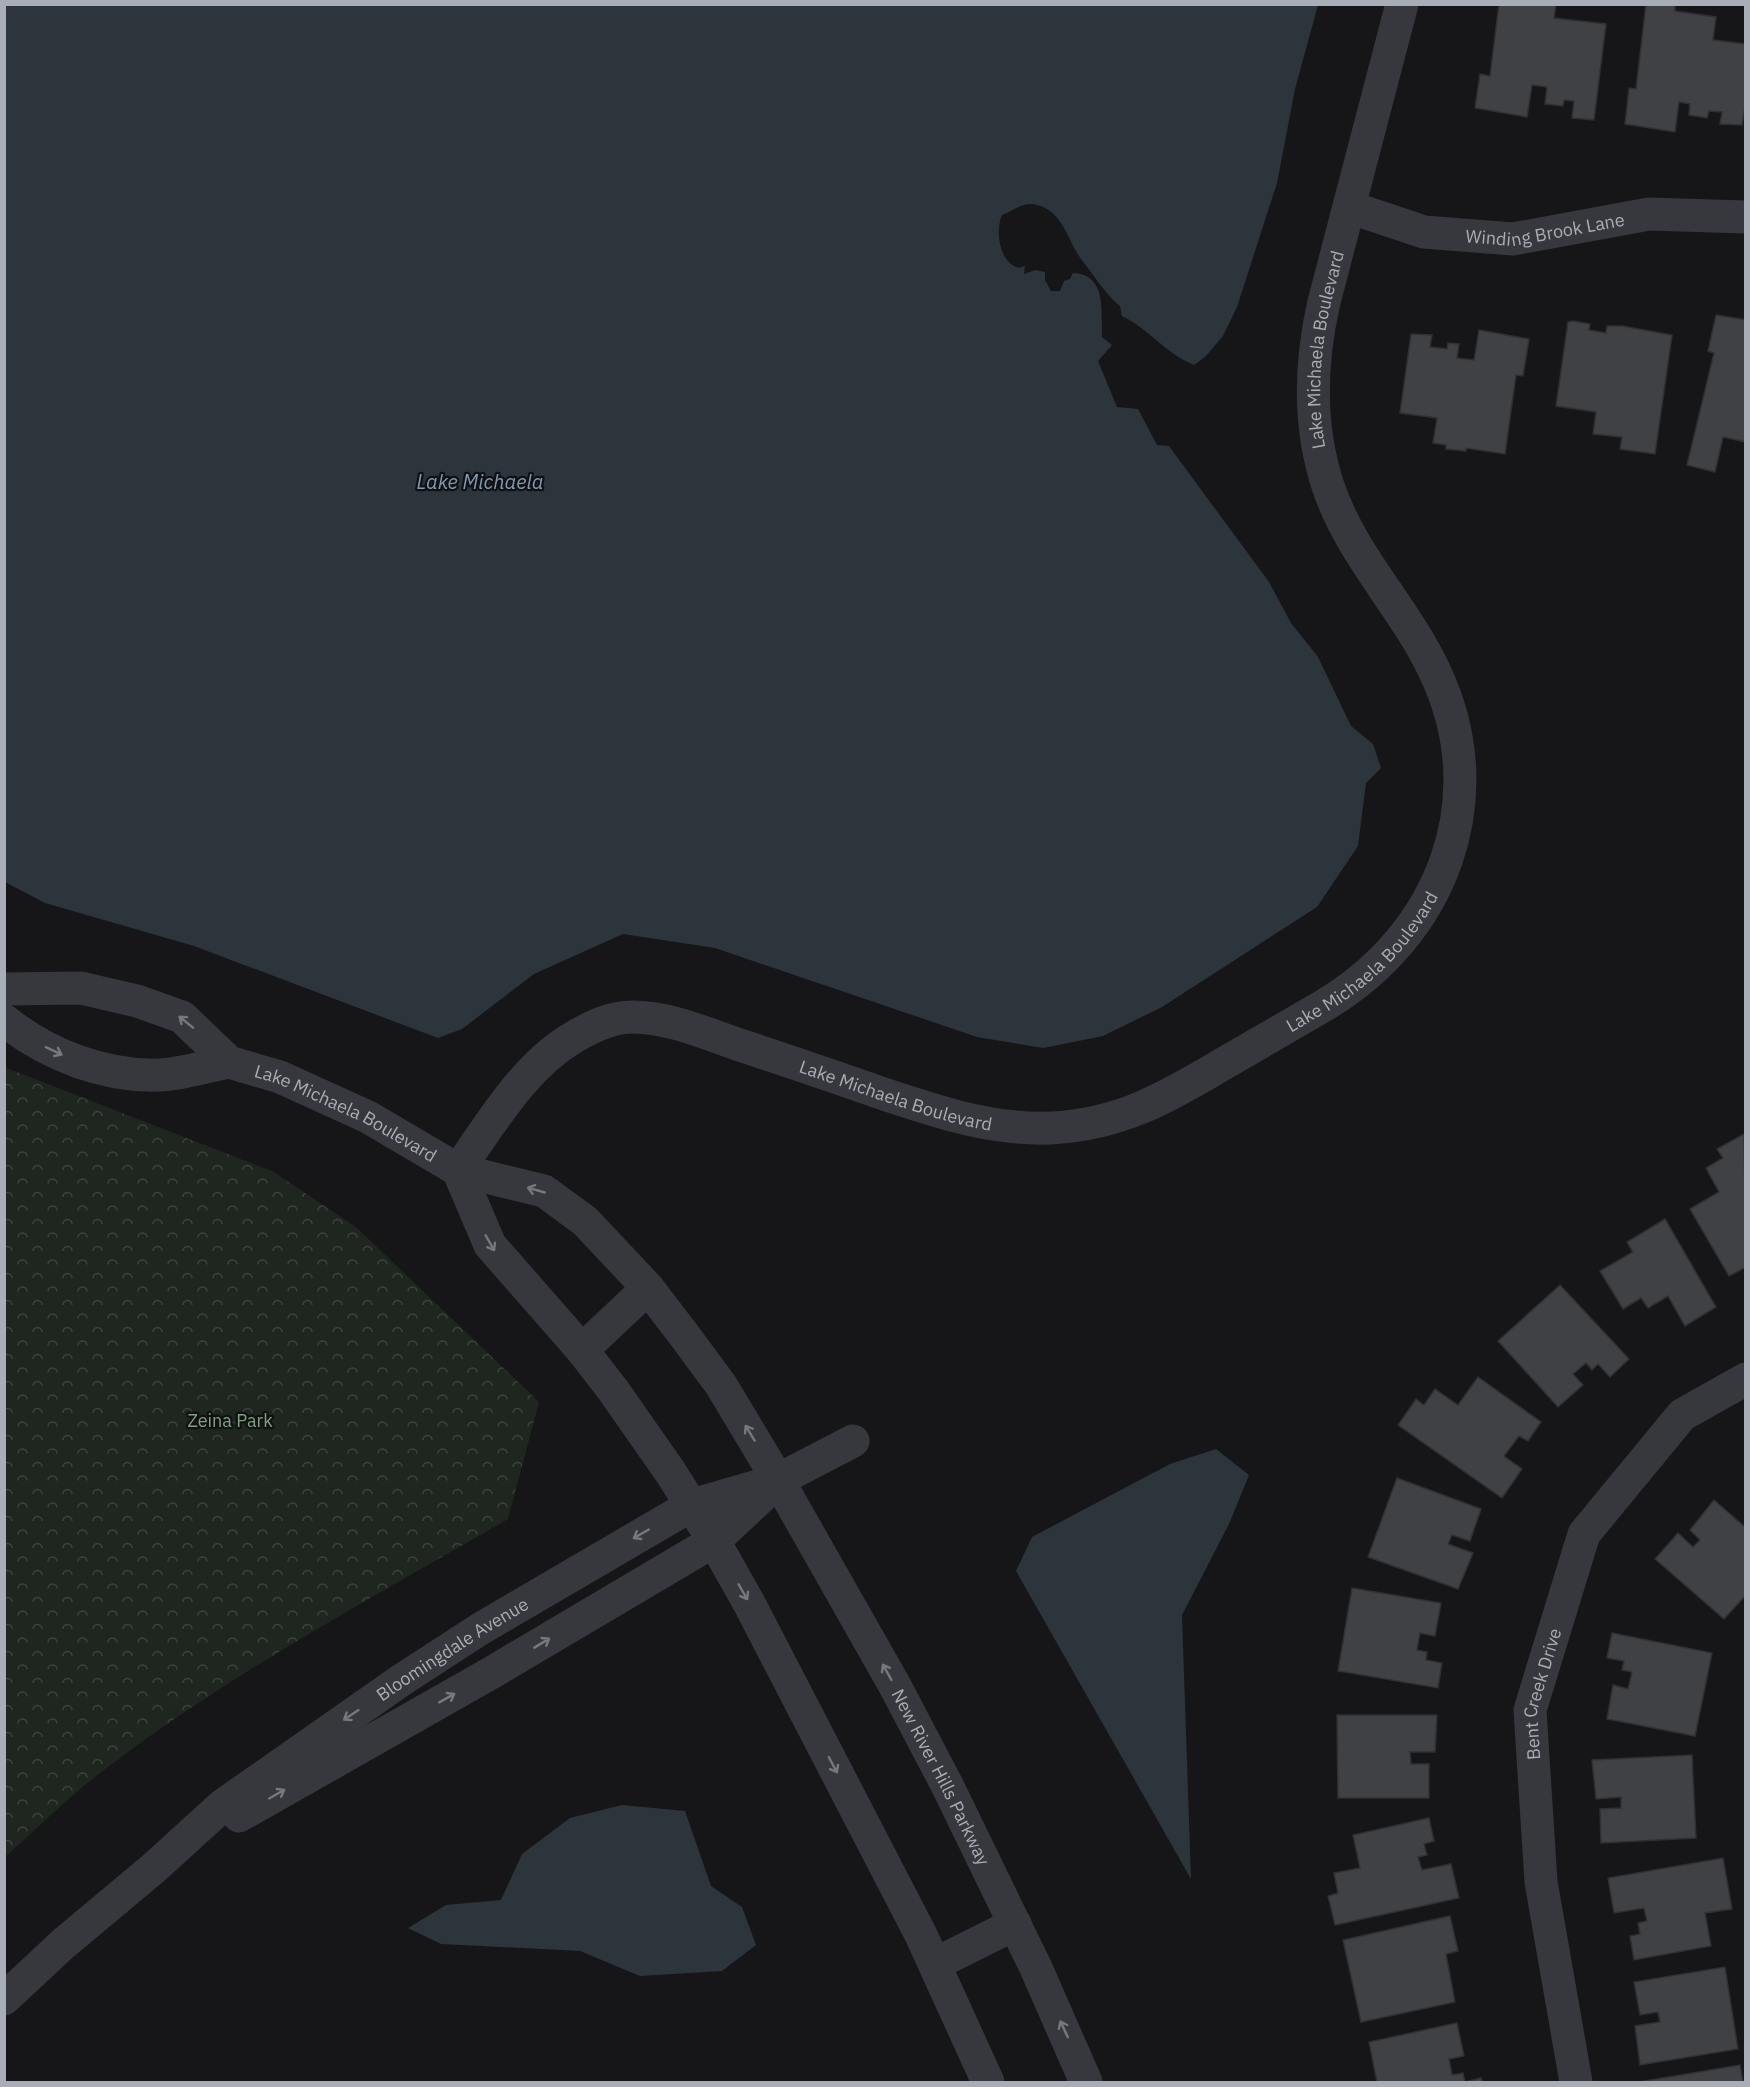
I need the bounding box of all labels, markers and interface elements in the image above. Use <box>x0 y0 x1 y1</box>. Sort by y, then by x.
street label: Winding Brook Lane <box>1465 207 1626 251</box>
street label: Lake Michaela Boulevard <box>1302 248 1348 451</box>
water label: Lake Michaela <box>417 468 543 495</box>
street label: Lake Michaela Boulevard <box>1282 887 1442 1037</box>
one-way arrow <box>178 1016 194 1029</box>
one-way arrow <box>44 1046 62 1057</box>
street label: Lake Michaela Boulevard <box>797 1054 994 1135</box>
street label: Lake Michaela Boulevard <box>252 1059 441 1167</box>
one-way arrow <box>527 1183 546 1195</box>
one-way arrow <box>485 1234 497 1251</box>
park label: Zeina Park <box>187 1409 273 1432</box>
one-way arrow <box>743 1425 755 1442</box>
one-way arrow <box>633 1528 650 1540</box>
one-way arrow <box>737 1583 749 1600</box>
street label: Bloomingdale Avenue <box>371 1592 532 1706</box>
street label: Bent Creek Drive <box>1518 1625 1566 1761</box>
one-way arrow <box>533 1637 550 1649</box>
one-way arrow <box>881 1664 893 1681</box>
street label: New River Hills Parkway <box>887 1685 996 1869</box>
one-way arrow <box>438 1692 455 1704</box>
one-way arrow <box>342 1708 359 1721</box>
one-way arrow <box>828 1755 839 1773</box>
one-way arrow <box>268 1787 285 1799</box>
one-way arrow <box>1057 2020 1069 2038</box>

